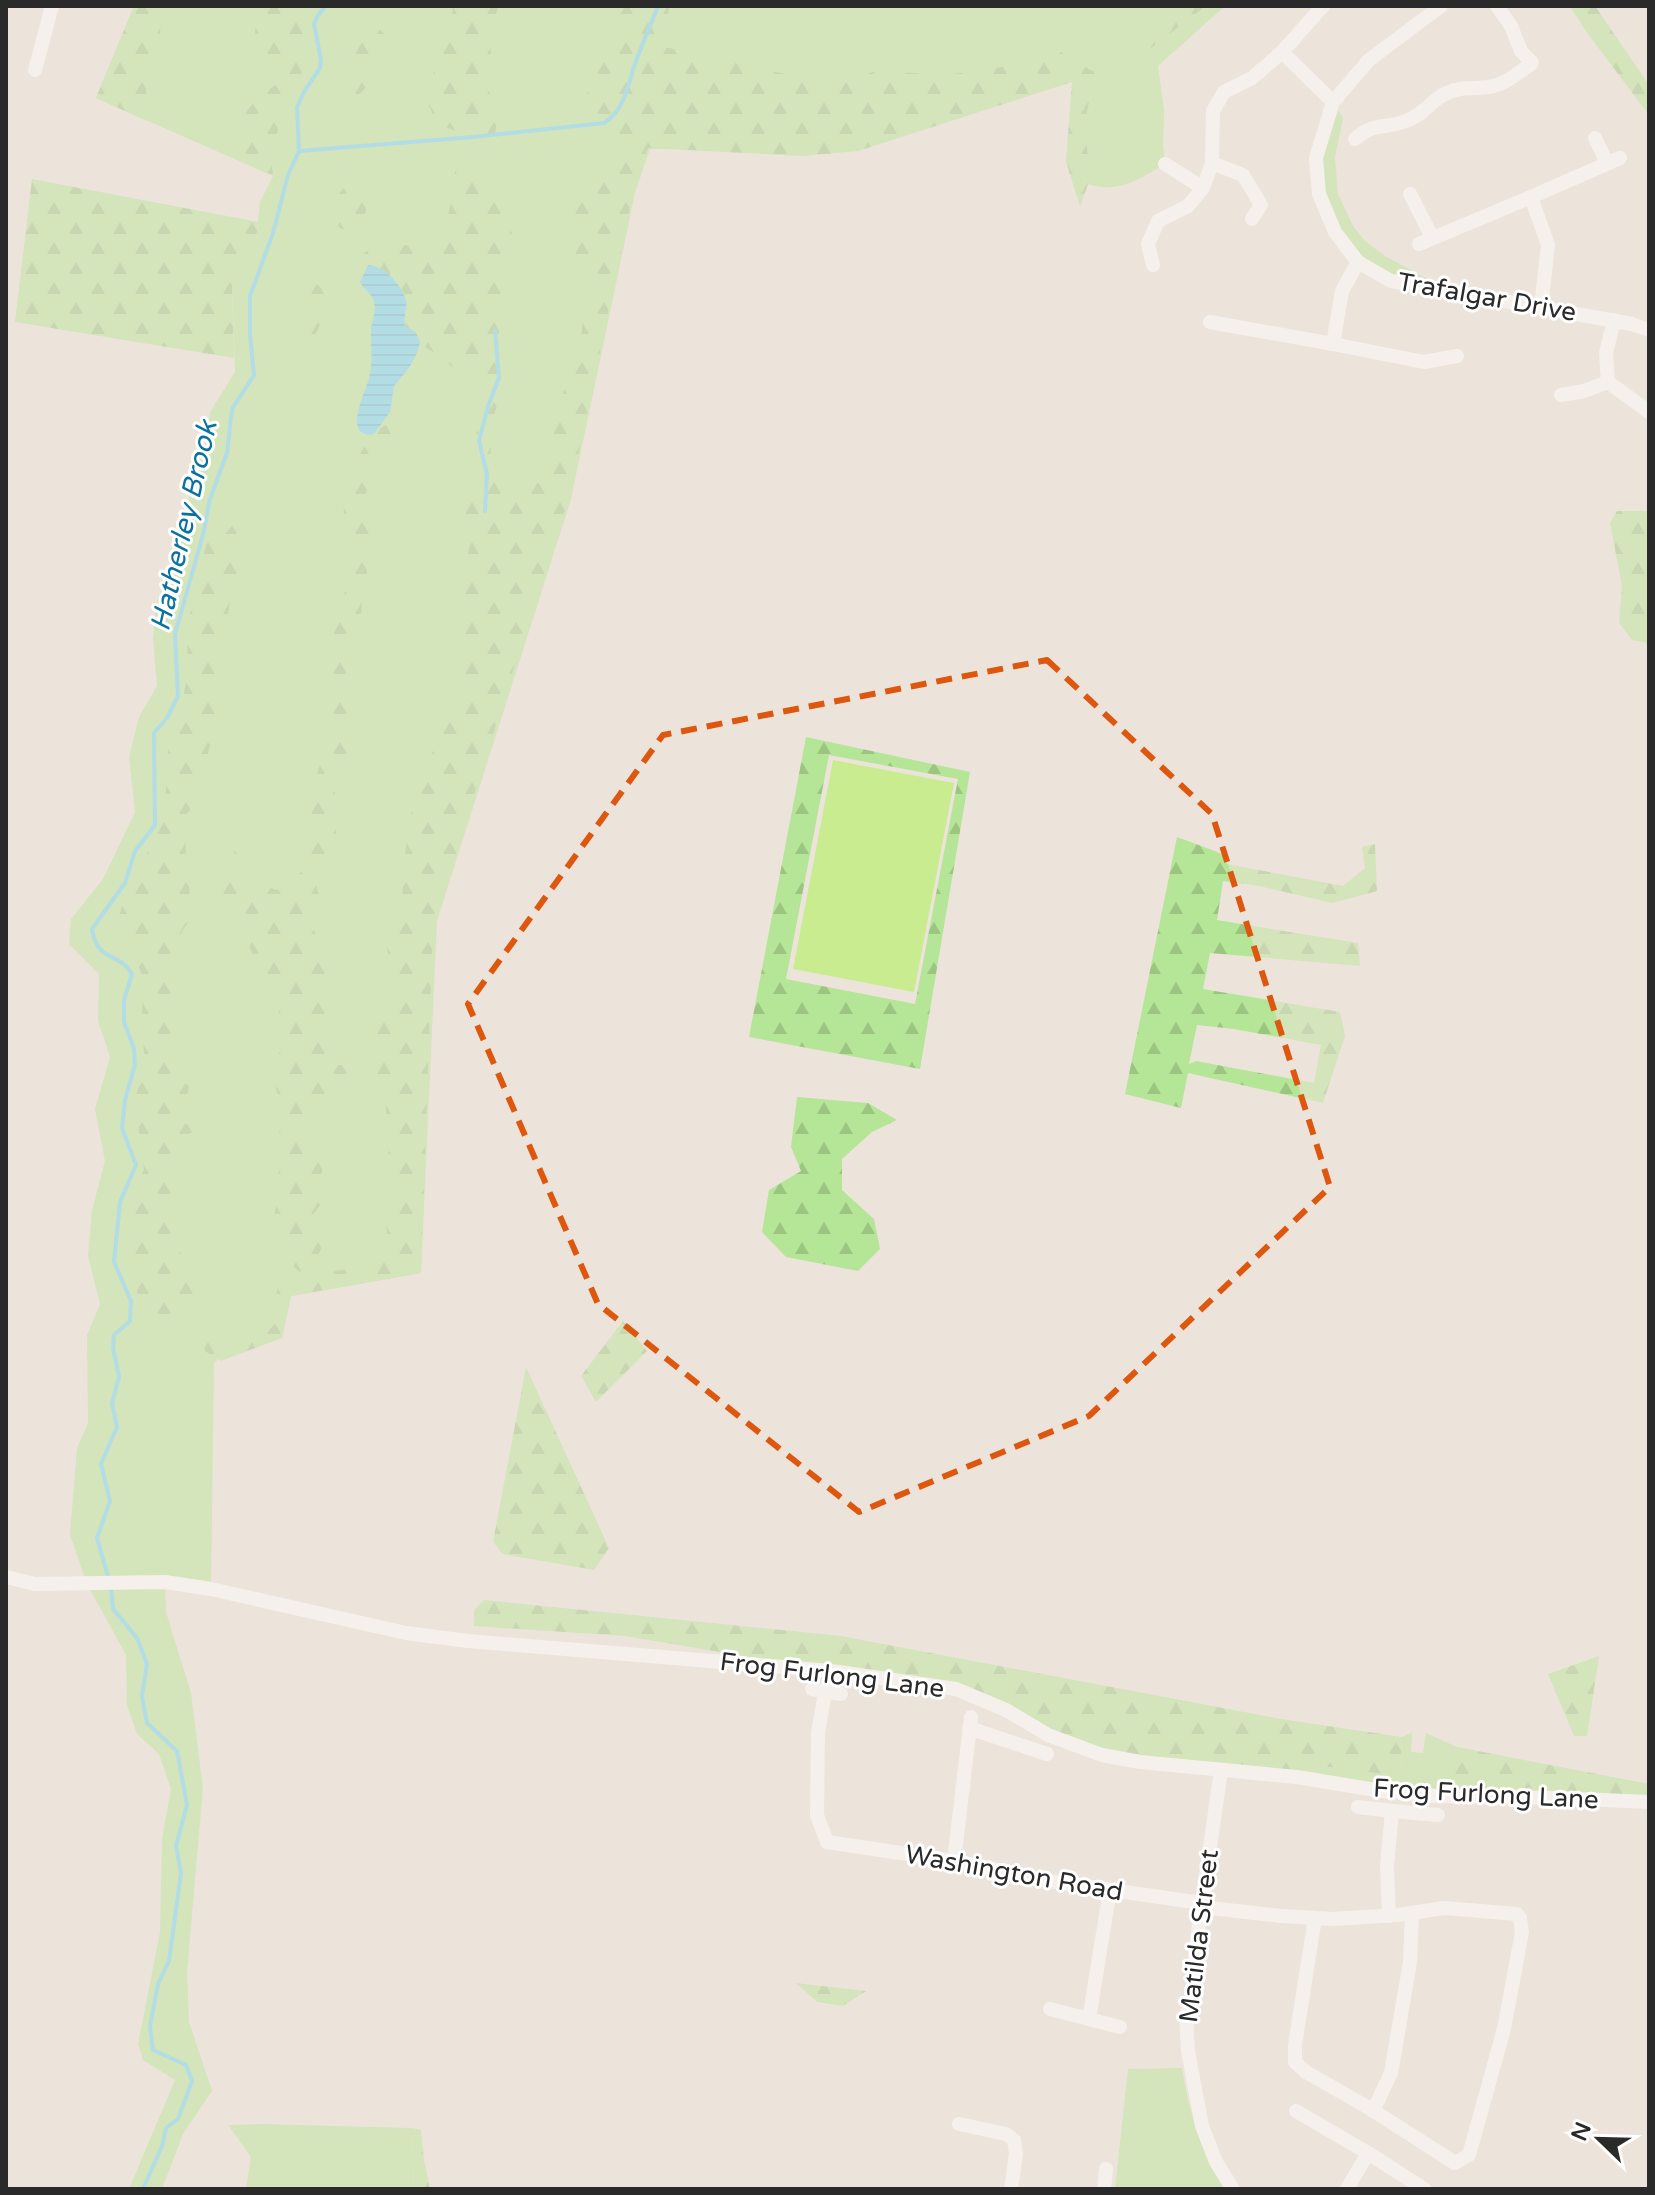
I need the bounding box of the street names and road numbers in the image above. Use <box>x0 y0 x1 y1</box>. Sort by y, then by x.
street label: Trafalgar Drive <box>1395 266 1579 328</box>
street label: Frog Furlong Lane <box>718 1646 946 1704</box>
street label: Frog Furlong Lane <box>1372 1773 1600 1815</box>
street label: Washington Road <box>903 1839 1125 1907</box>
street label: Matilda Street <box>1173 1848 1225 2024</box>

